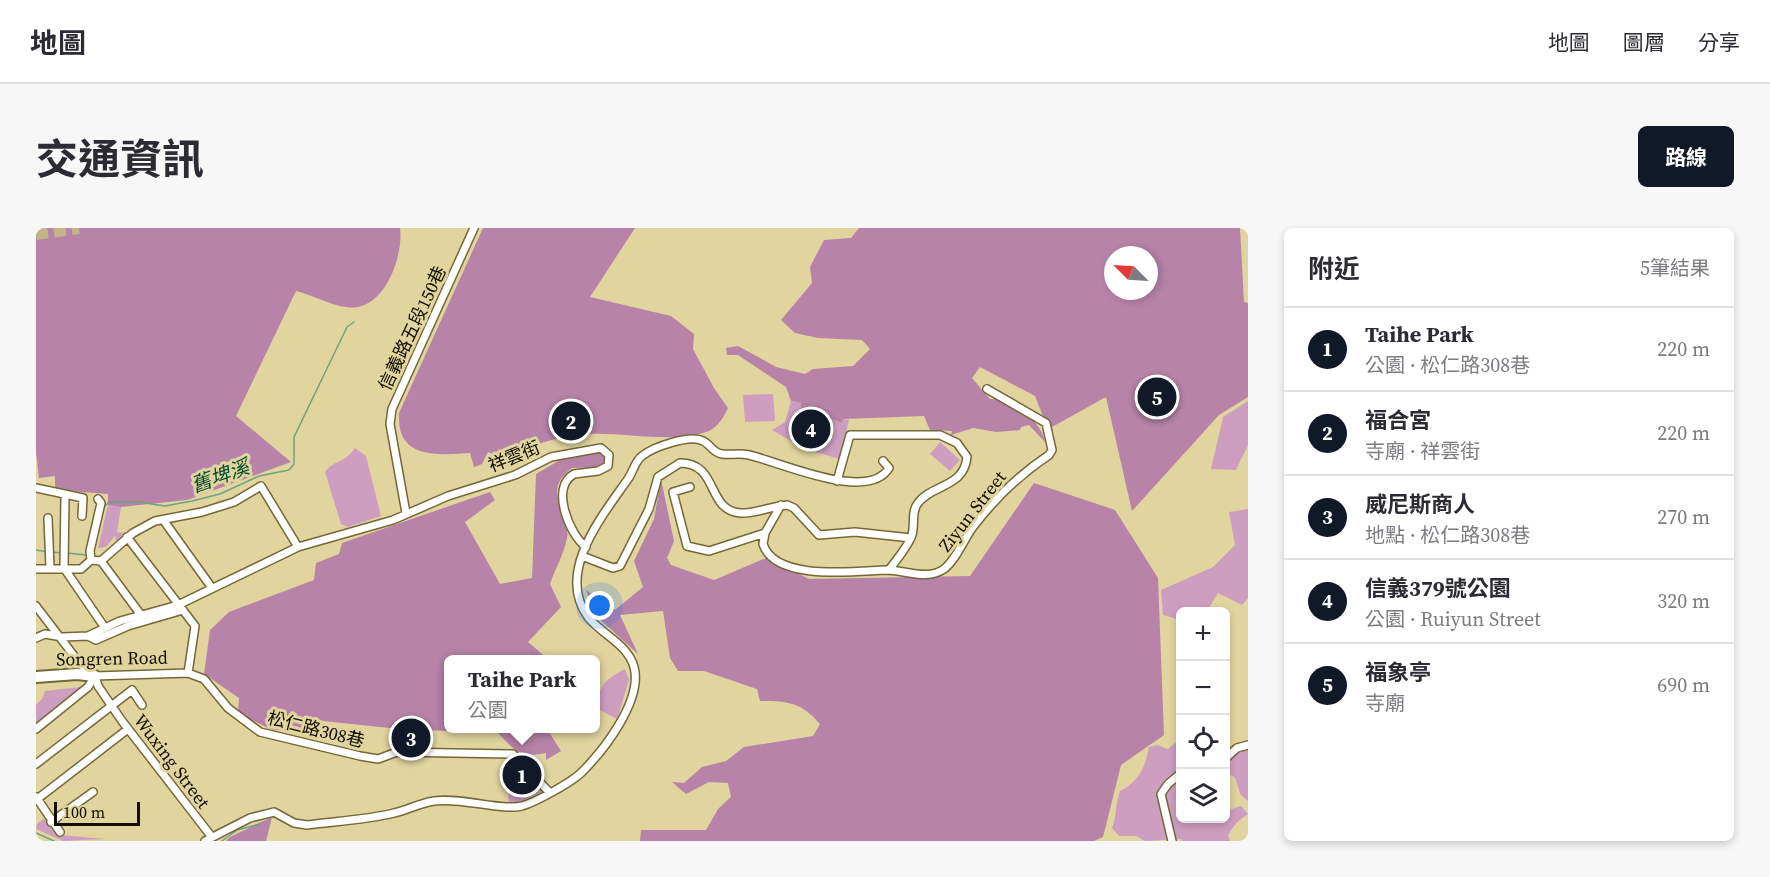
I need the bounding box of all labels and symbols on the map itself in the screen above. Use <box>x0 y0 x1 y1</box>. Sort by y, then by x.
north arrow <box>1104 246 1158 300</box>
street label: 信義路五段150巷 <box>372 262 452 394</box>
pin: 5 <box>1138 374 1176 420</box>
pin: 2 <box>552 398 590 444</box>
pin: 4 <box>792 406 830 452</box>
street label: 祥雲街 <box>484 434 544 478</box>
water label: 舊埤溪 <box>187 452 256 499</box>
street label: Ziyun Street <box>932 465 1012 557</box>
your location <box>585 591 614 620</box>
street label: Songren Road <box>56 645 168 671</box>
street label: 松仁路308巷 <box>265 705 367 753</box>
street label: Wuxing Street <box>128 708 216 814</box>
pin: 3 <box>392 716 430 760</box>
pin: 1 <box>502 752 542 798</box>
scale bar <box>54 799 140 826</box>

